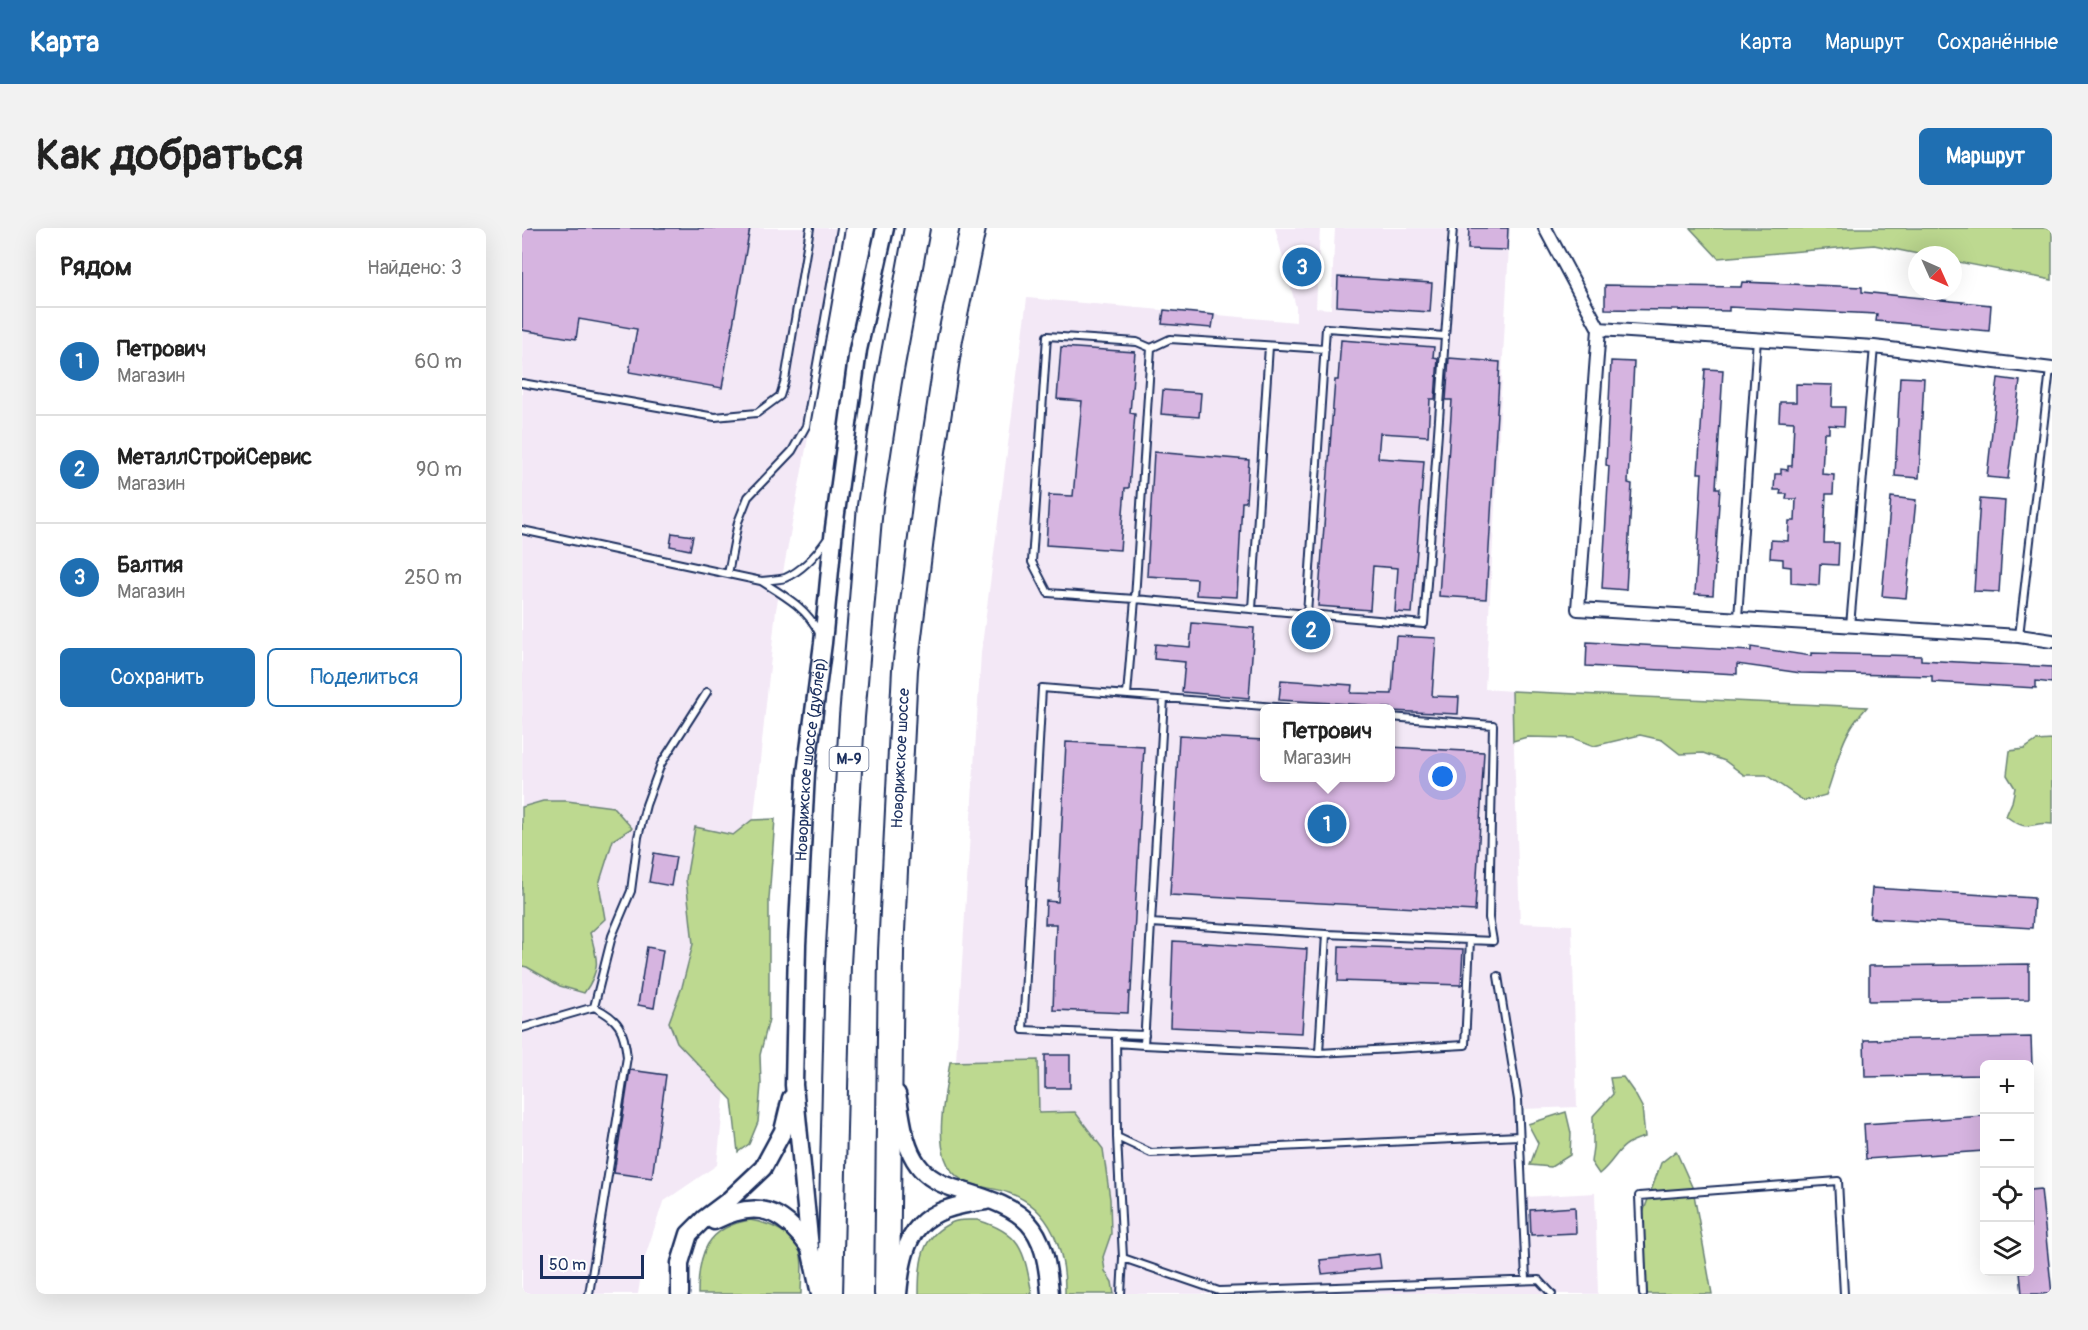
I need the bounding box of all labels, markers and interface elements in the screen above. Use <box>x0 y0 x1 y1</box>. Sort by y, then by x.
text: Карта <box>30 25 99 60</box>
text: Карта <box>1740 29 1792 56</box>
text: Маршрут <box>1825 29 1904 56</box>
text: Сохранённые <box>1937 29 2058 56</box>
button: Маршрут <box>1919 128 2052 185</box>
text: Как добраться <box>36 130 303 182</box>
pin: 3 <box>1282 244 1322 290</box>
north arrow <box>1908 246 1962 300</box>
text: Рядом <box>60 251 132 283</box>
text: Найдено: 3 <box>367 255 462 280</box>
text: Петрович <box>117 335 206 363</box>
text: 1 <box>76 349 83 374</box>
text: 60 m <box>415 349 462 374</box>
text: Магазин <box>117 363 185 388</box>
text: МеталлСтройСервис <box>117 443 312 471</box>
text: 2 <box>74 457 85 482</box>
text: 90 m <box>416 457 462 482</box>
text: Магазин <box>117 471 185 496</box>
text: Балтия <box>117 551 183 579</box>
text: 3 <box>74 565 85 590</box>
text: 250 m <box>404 565 462 590</box>
text: Магазин <box>117 579 185 604</box>
pin: 2 <box>1292 608 1330 652</box>
button: Сохранить <box>60 648 255 707</box>
button: Поделиться <box>267 648 462 707</box>
street label: Новорижское шоссе (дублёр) <box>791 656 831 862</box>
street label: Новорижское шоссе <box>887 687 914 829</box>
popup <box>1260 704 1395 782</box>
text: Петрович <box>1283 717 1372 745</box>
text: Магазин <box>1283 745 1351 770</box>
road number: М-9 <box>830 747 868 771</box>
your location <box>1428 762 1457 791</box>
pin: 1 <box>1308 802 1346 846</box>
map controls <box>1980 1060 2034 1276</box>
button: + <box>1980 1060 2034 1114</box>
button: − <box>1980 1114 2034 1168</box>
button: locate <box>1980 1168 2034 1222</box>
button: layers <box>1980 1222 2034 1276</box>
scale bar <box>540 1252 644 1280</box>
text: 50 m <box>549 1255 586 1275</box>

